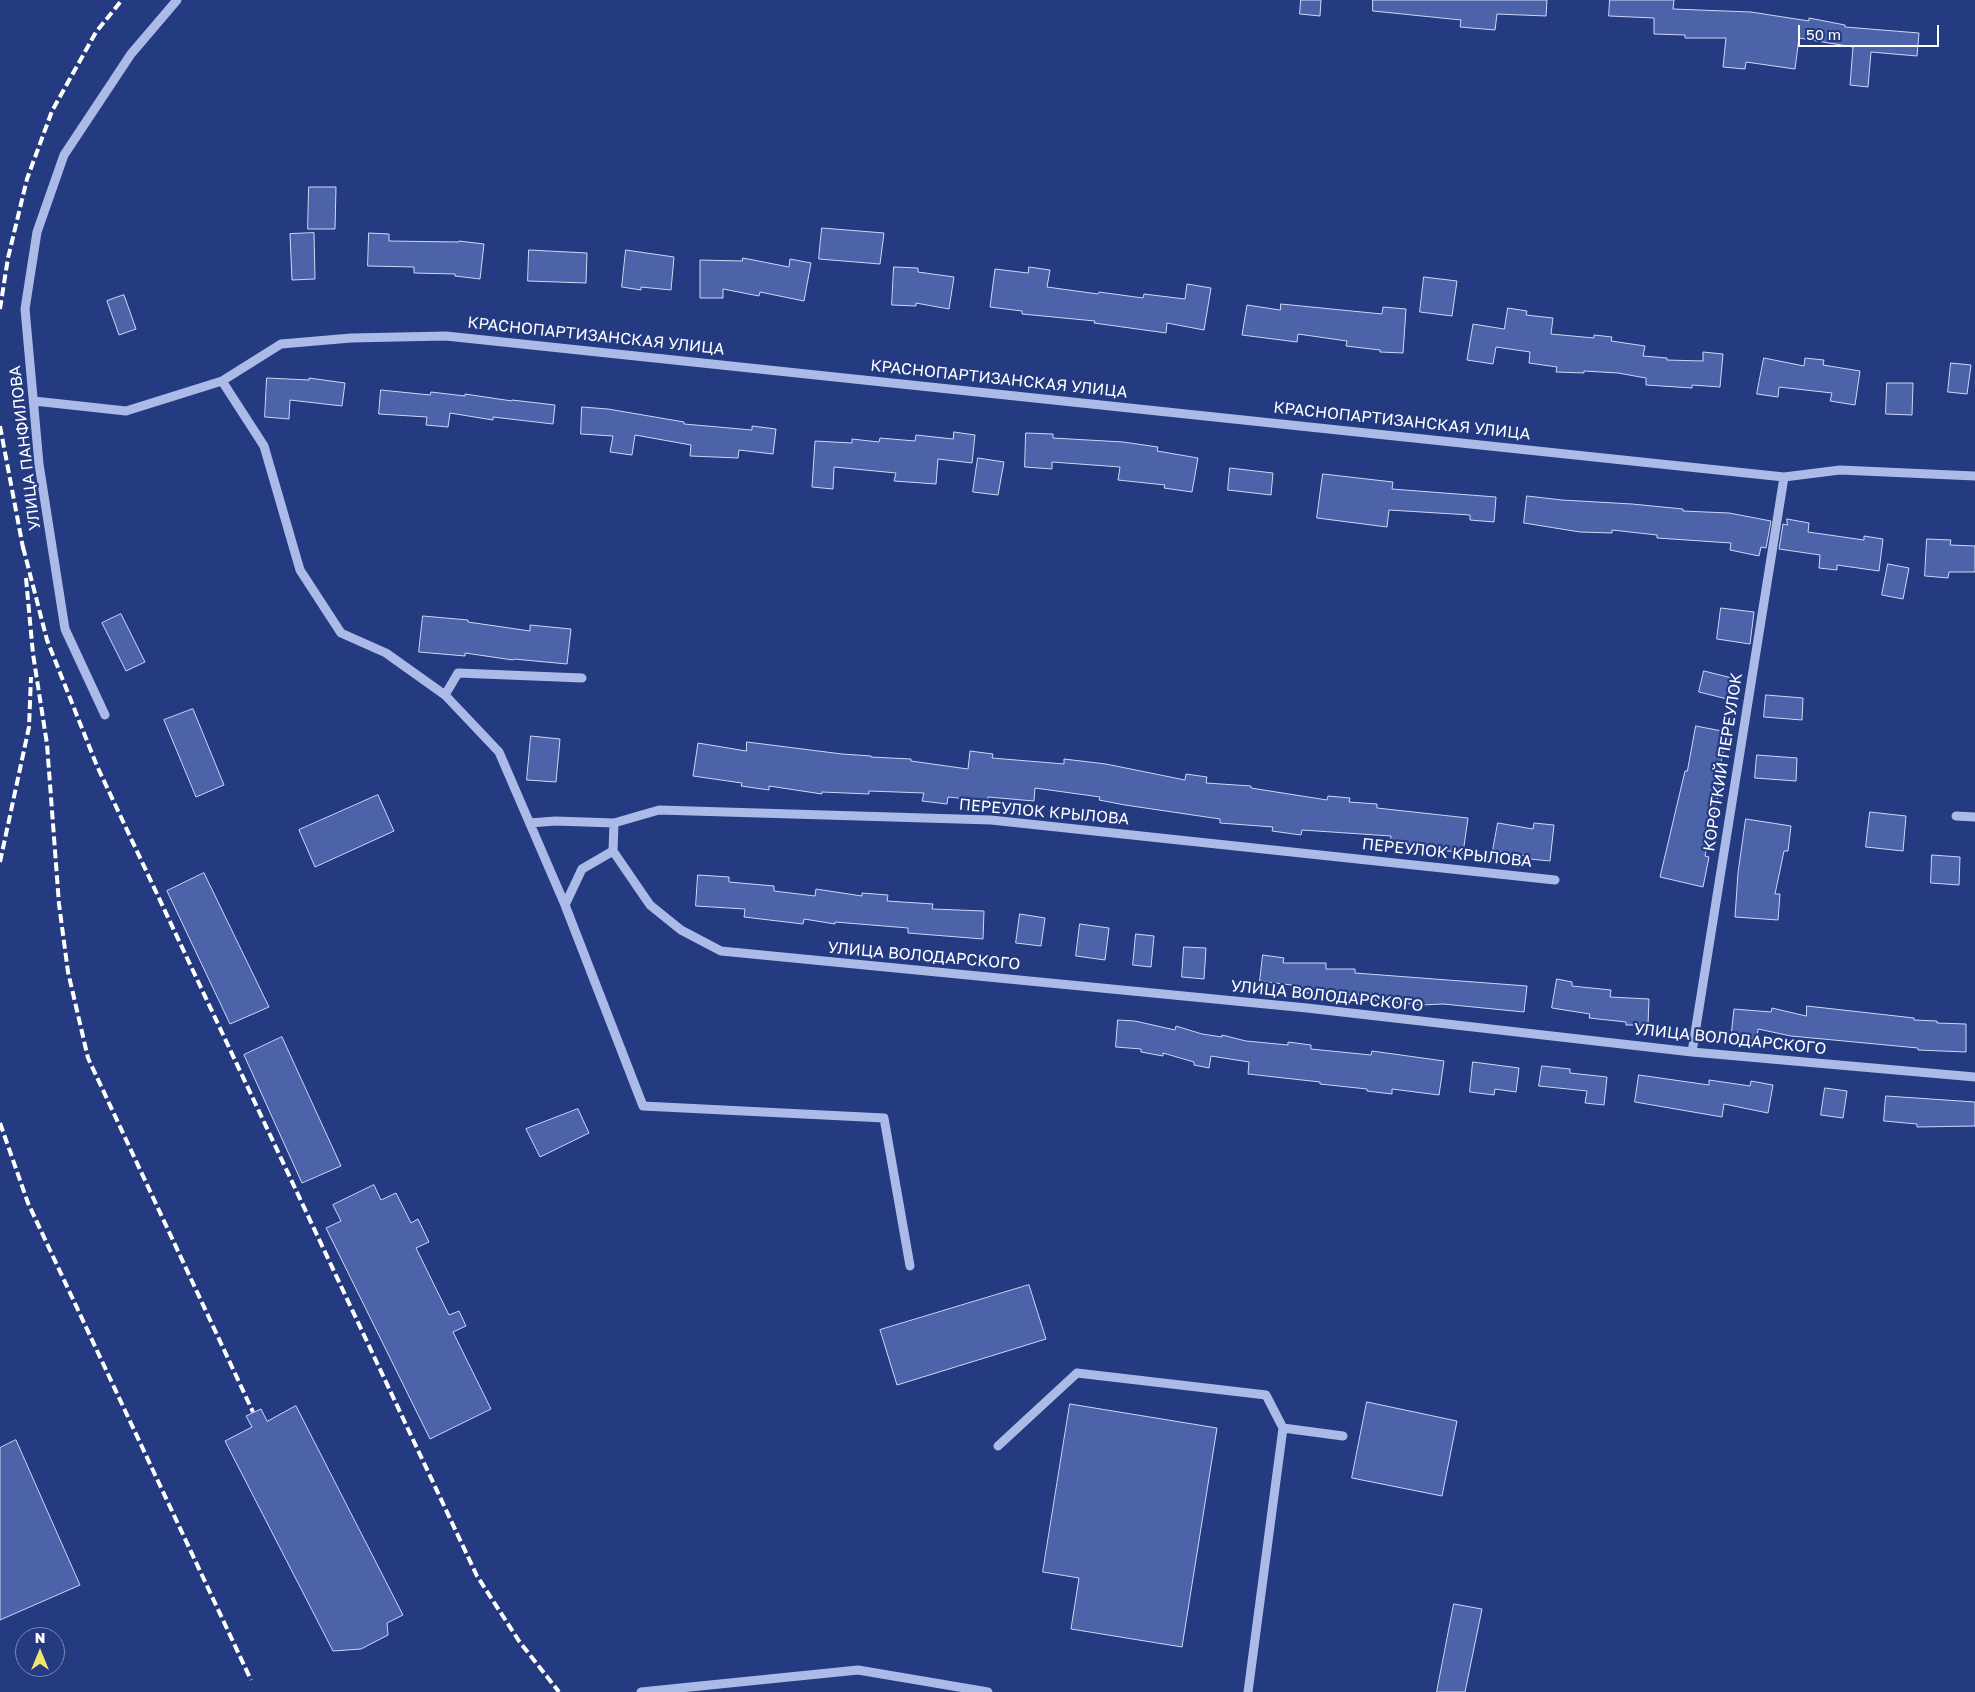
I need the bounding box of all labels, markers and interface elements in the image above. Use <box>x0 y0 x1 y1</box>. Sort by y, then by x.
scale bar <box>1800 15 1941 47</box>
text: 50 m <box>1806 25 1841 43</box>
street label: КРАСНОПАРТИЗАНСКАЯ УЛИЦА <box>466 313 726 359</box>
street label: КРАСНОПАРТИЗАНСКАЯ УЛИЦА <box>869 356 1129 402</box>
street label: УЛИЦА ПАНФИЛОВА <box>5 364 45 532</box>
street label: КРАСНОПАРТИЗАНСКАЯ УЛИЦА <box>1272 398 1532 444</box>
street label: КОРОТКИЙ ПЕРЕУЛОК <box>1699 671 1747 853</box>
street label: ПЕРЕУЛОК КРЫЛОВА <box>958 795 1130 829</box>
street label: ПЕРЕУЛОК КРЫЛОВА <box>1361 835 1533 871</box>
street label: УЛИЦА ВОЛОДАРСКОГО <box>827 938 1021 974</box>
street label: УЛИЦА ВОЛОДАРСКОГО <box>1230 976 1424 1016</box>
street label: УЛИЦА ВОЛОДАРСКОГО <box>1633 1019 1827 1059</box>
north arrow <box>15 1627 65 1677</box>
text: N <box>35 1629 45 1646</box>

